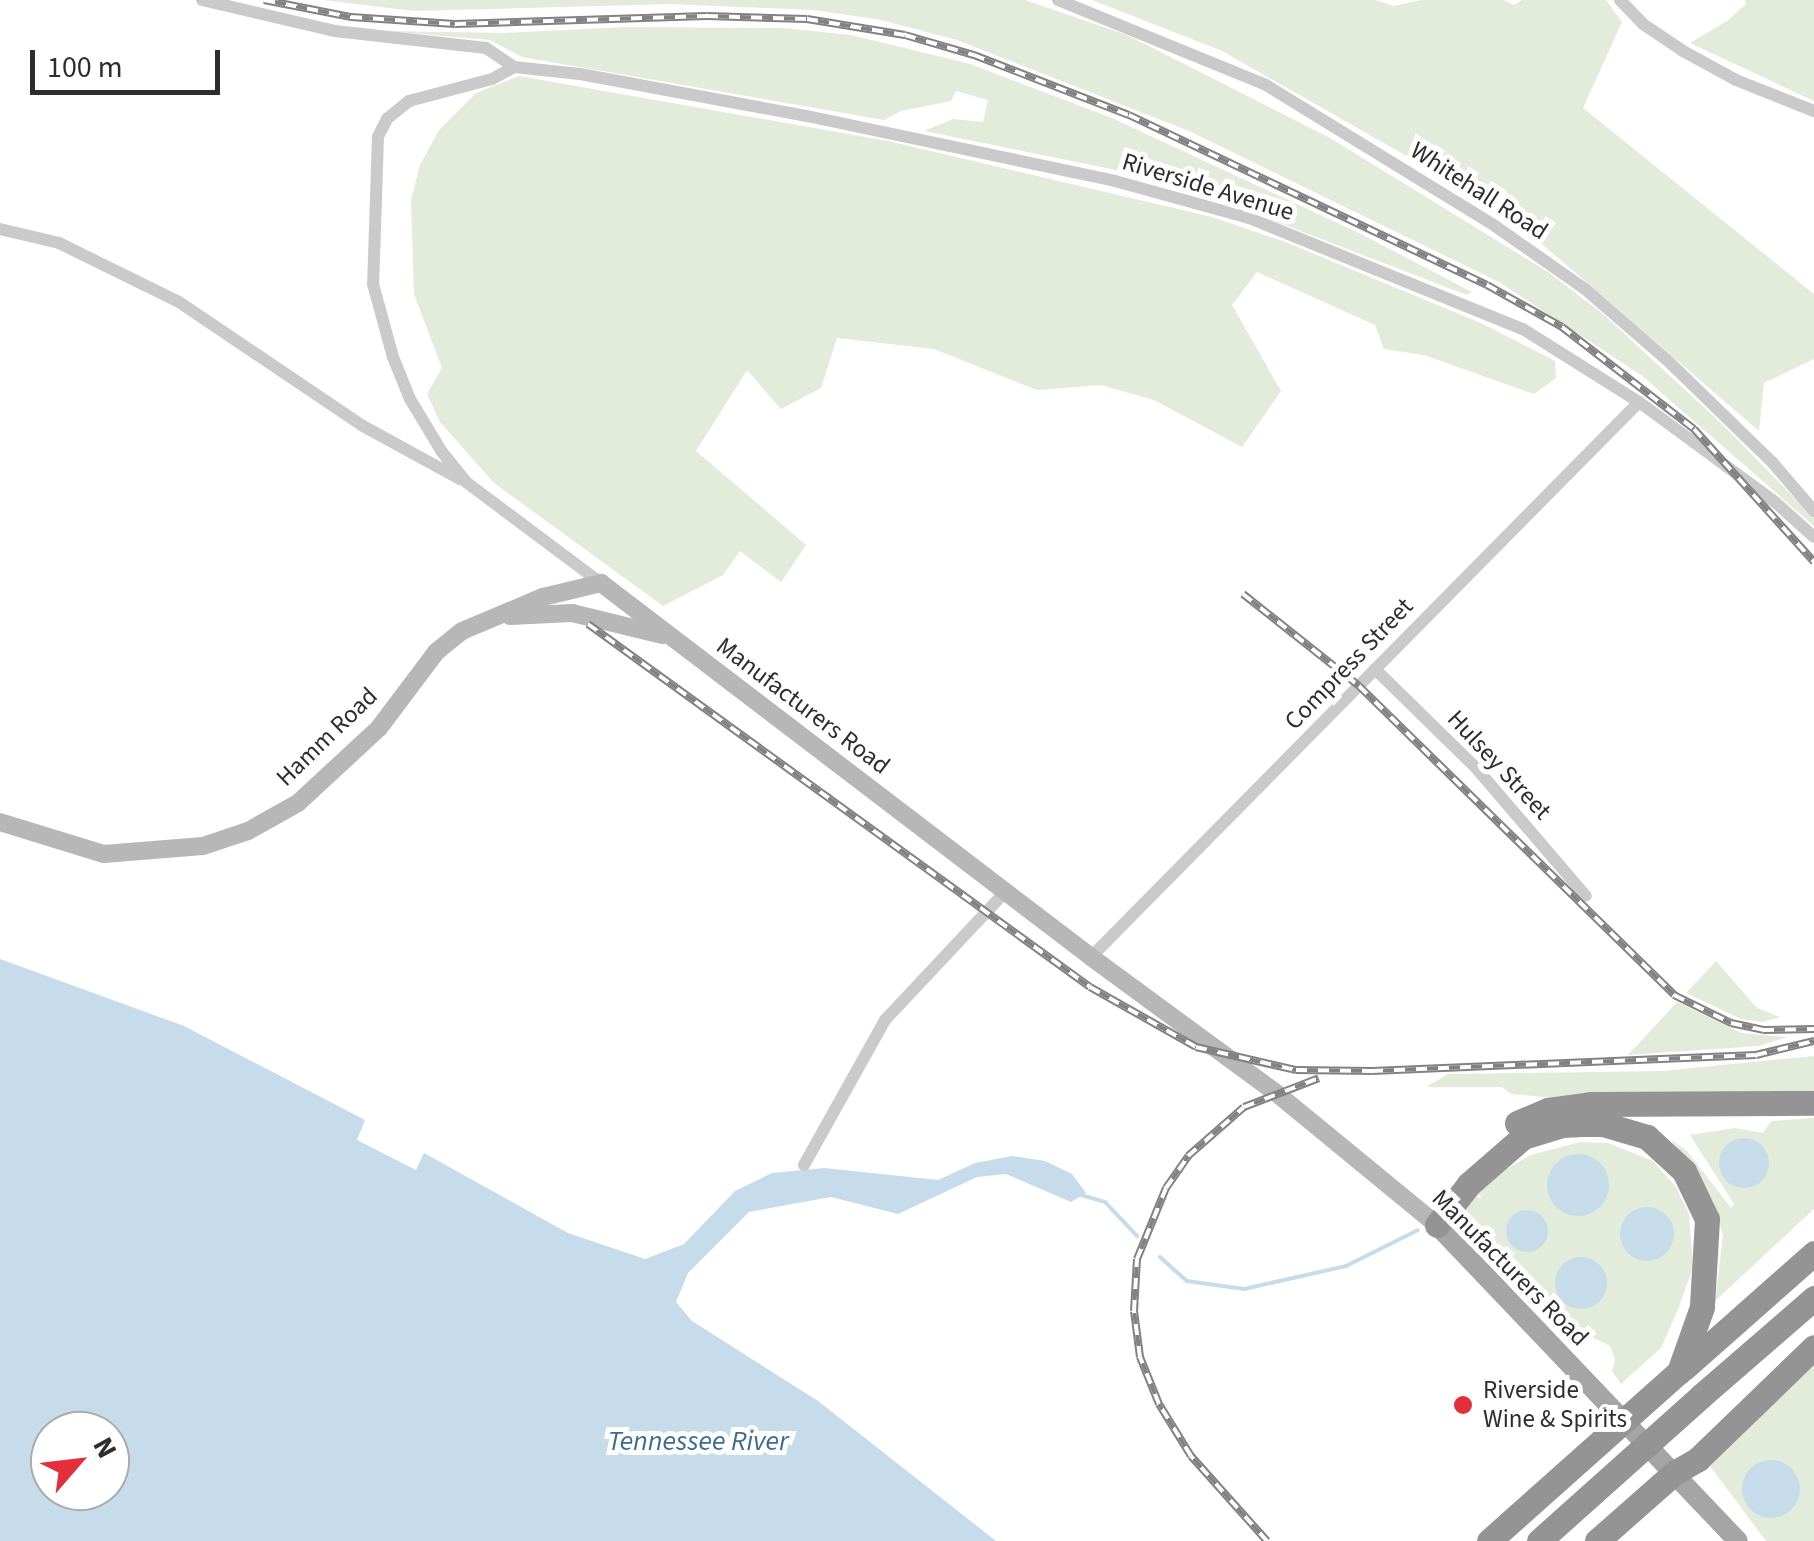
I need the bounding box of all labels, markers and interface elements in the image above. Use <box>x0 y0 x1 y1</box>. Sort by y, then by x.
scale bar <box>35 30 225 92</box>
text: 100 m <box>47 46 123 89</box>
street label: Whitehall Road <box>1405 136 1553 246</box>
street label: Riverside Avenue <box>1119 147 1297 227</box>
street label: Compress Street <box>1279 592 1419 736</box>
street label: Manufacturers Road <box>710 631 896 781</box>
street label: Hamm Road <box>270 681 384 793</box>
street label: Hulsey Street <box>1441 704 1557 826</box>
street label: Manufacturers Road <box>1425 1183 1595 1353</box>
place label: Riverside Wine & Spirits <box>1483 1376 1627 1435</box>
marker: Riverside Wine & Spirits <box>1452 1394 1474 1416</box>
north arrow <box>30 1411 130 1511</box>
water label: Tennessee River <box>607 1424 789 1458</box>
text: N <box>83 1430 127 1465</box>

